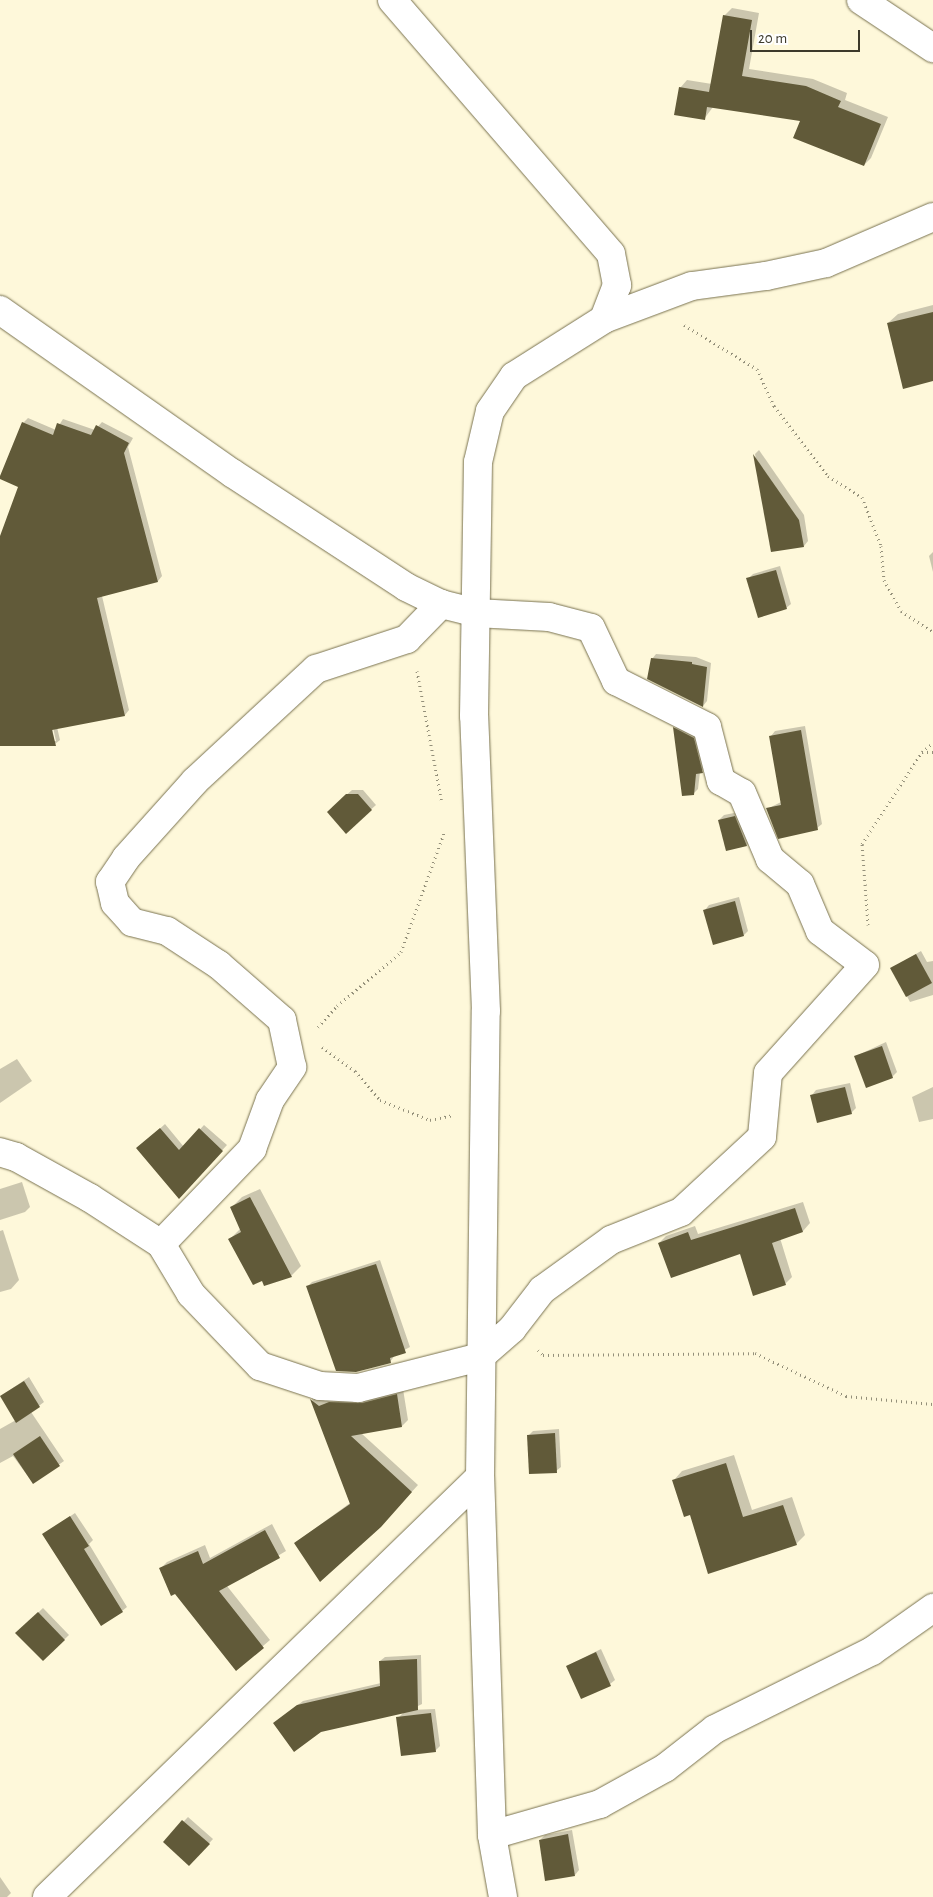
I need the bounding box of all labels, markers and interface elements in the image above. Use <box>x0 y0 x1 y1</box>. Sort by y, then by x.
scale bar <box>753 20 863 52</box>
text: 20 m <box>758 31 787 46</box>

